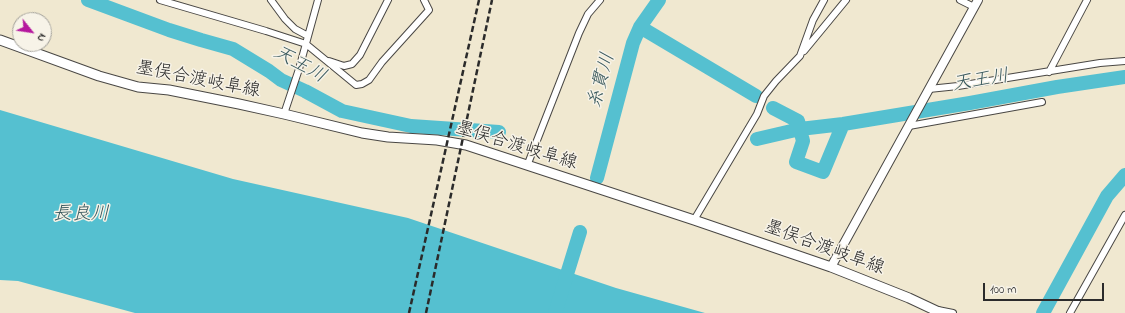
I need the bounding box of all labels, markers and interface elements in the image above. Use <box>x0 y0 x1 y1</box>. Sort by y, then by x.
north arrow <box>12 12 52 52</box>
text: N <box>33 30 50 45</box>
water label: 天王川 <box>269 42 329 90</box>
water label: 糸貫川 <box>585 51 621 111</box>
street label: 墨俣合渡岐阜線 <box>134 58 262 104</box>
water label: 天王川 <box>951 66 1011 98</box>
street label: 墨俣合渡岐阜線 <box>453 118 579 176</box>
water label: 長良川 <box>53 205 109 227</box>
street label: 墨俣合渡岐阜線 <box>761 217 887 281</box>
scale bar <box>985 275 1106 301</box>
text: 100 m <box>990 281 1017 299</box>

